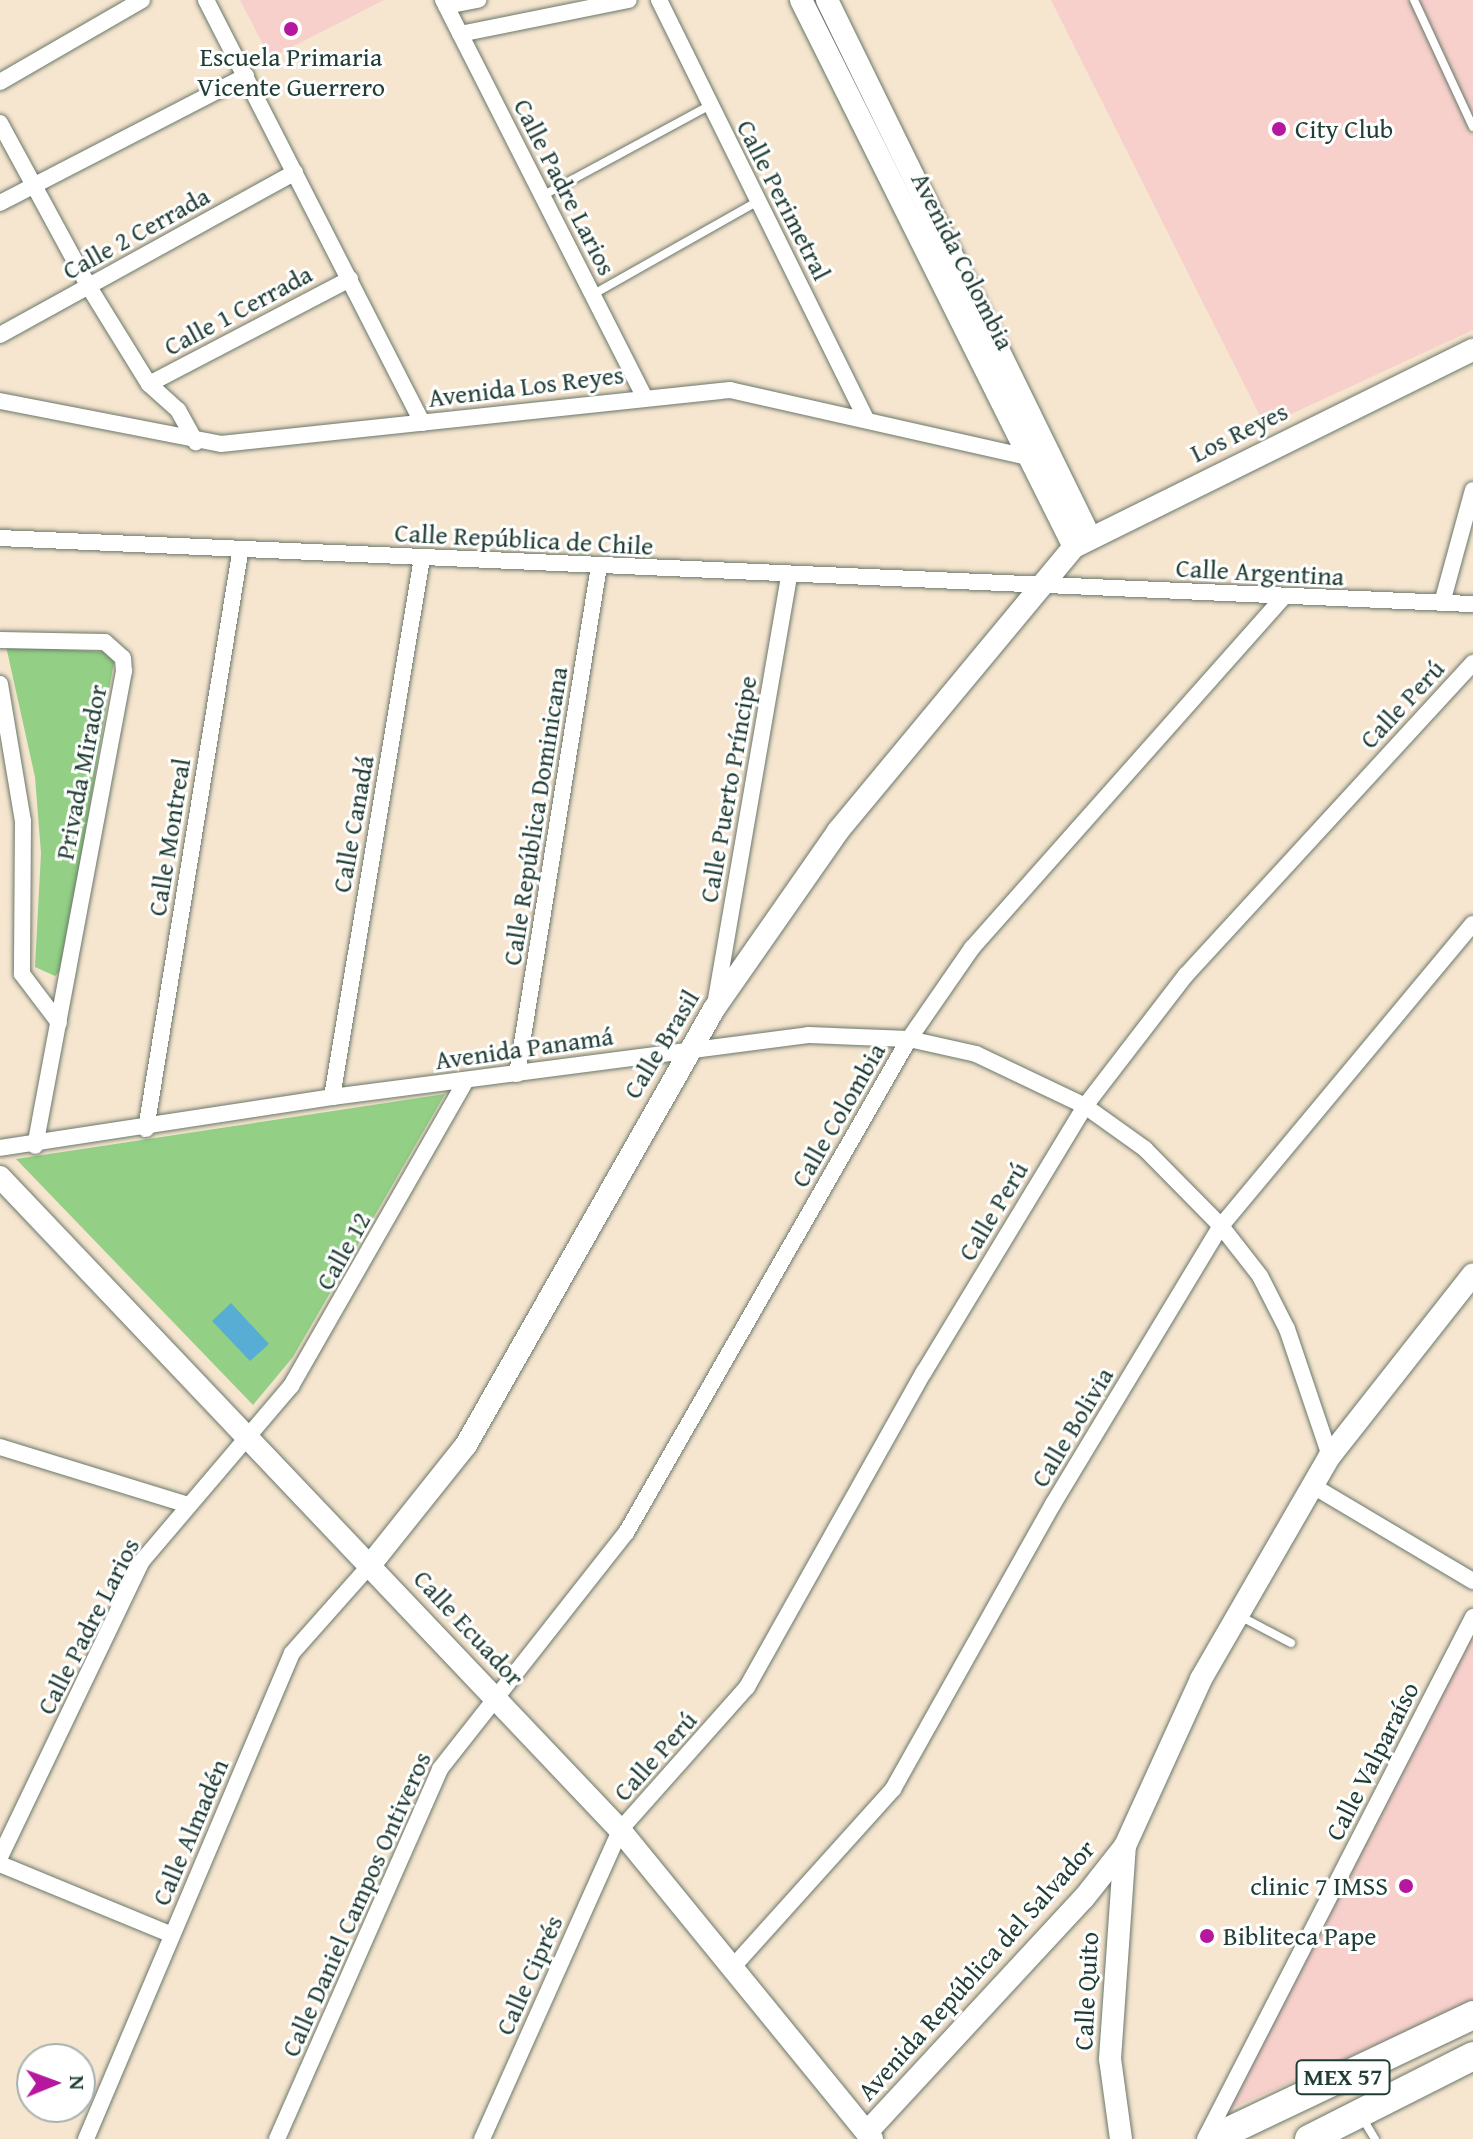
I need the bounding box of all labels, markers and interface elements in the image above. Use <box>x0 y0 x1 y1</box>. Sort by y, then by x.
marker: Escuela Primaria Vicente Guerrero <box>282 20 300 38</box>
place label: Escuela Primaria Vicente Guerrero <box>197 41 385 102</box>
street label: Calle Padre Larios <box>507 94 623 280</box>
place label: City Club <box>1295 113 1393 145</box>
street label: Calle Perimetral <box>730 115 838 285</box>
marker: City Club <box>1270 120 1288 138</box>
street label: Avenida Colombia <box>905 167 1021 355</box>
street label: Calle 2 Cerrada <box>57 180 215 286</box>
street label: Calle 1 Cerrada <box>159 258 317 362</box>
street label: Avenida Los Reyes <box>426 359 626 413</box>
street label: Los Reyes <box>1185 395 1293 469</box>
street label: Calle República de Chile <box>394 517 654 561</box>
street label: Calle Argentina <box>1175 552 1345 592</box>
street label: Calle Perú <box>1353 653 1451 755</box>
street label: Calle República Dominicana <box>496 664 574 968</box>
street label: Calle Puerto Príncipe <box>693 673 763 905</box>
street label: Privada Mirador <box>49 682 113 862</box>
street label: Calle Canadá <box>326 753 380 895</box>
street label: Calle Montreal <box>141 756 197 918</box>
street label: Calle Brasil <box>616 984 706 1104</box>
street label: Avenida Panamá <box>433 1020 615 1076</box>
street label: Calle Colombia <box>784 1037 892 1193</box>
street label: Calle Perú <box>951 1156 1035 1266</box>
street label: Calle 12 <box>309 1207 377 1295</box>
street label: Calle Bolivia <box>1024 1361 1120 1493</box>
street label: Calle Padre Larios <box>30 1533 146 1719</box>
street label: Calle Ecuador <box>407 1563 531 1693</box>
street label: Calle Valparaíso <box>1319 1676 1425 1846</box>
street label: Calle Perú <box>607 1705 703 1807</box>
street label: Calle Daniel Campos Ontiveros <box>275 1747 437 2061</box>
street label: Calle Almadén <box>145 1754 235 1910</box>
street label: Avenida República del Salvador <box>851 1833 1101 2107</box>
place label: clinic 7 IMSS <box>1250 1870 1388 1902</box>
marker: clinic 7 IMSS <box>1395 1875 1417 1897</box>
street label: Calle Ciprés <box>489 1910 569 2040</box>
place label: Bibliteca Pape <box>1223 1920 1377 1952</box>
marker: Bibliteca Pape <box>1198 1927 1216 1945</box>
street label: Calle Quito <box>1067 1931 1105 2051</box>
north arrow <box>16 2043 96 2123</box>
road number: MEX 57 <box>1295 2057 1391 2097</box>
text: N <box>62 2075 94 2090</box>

